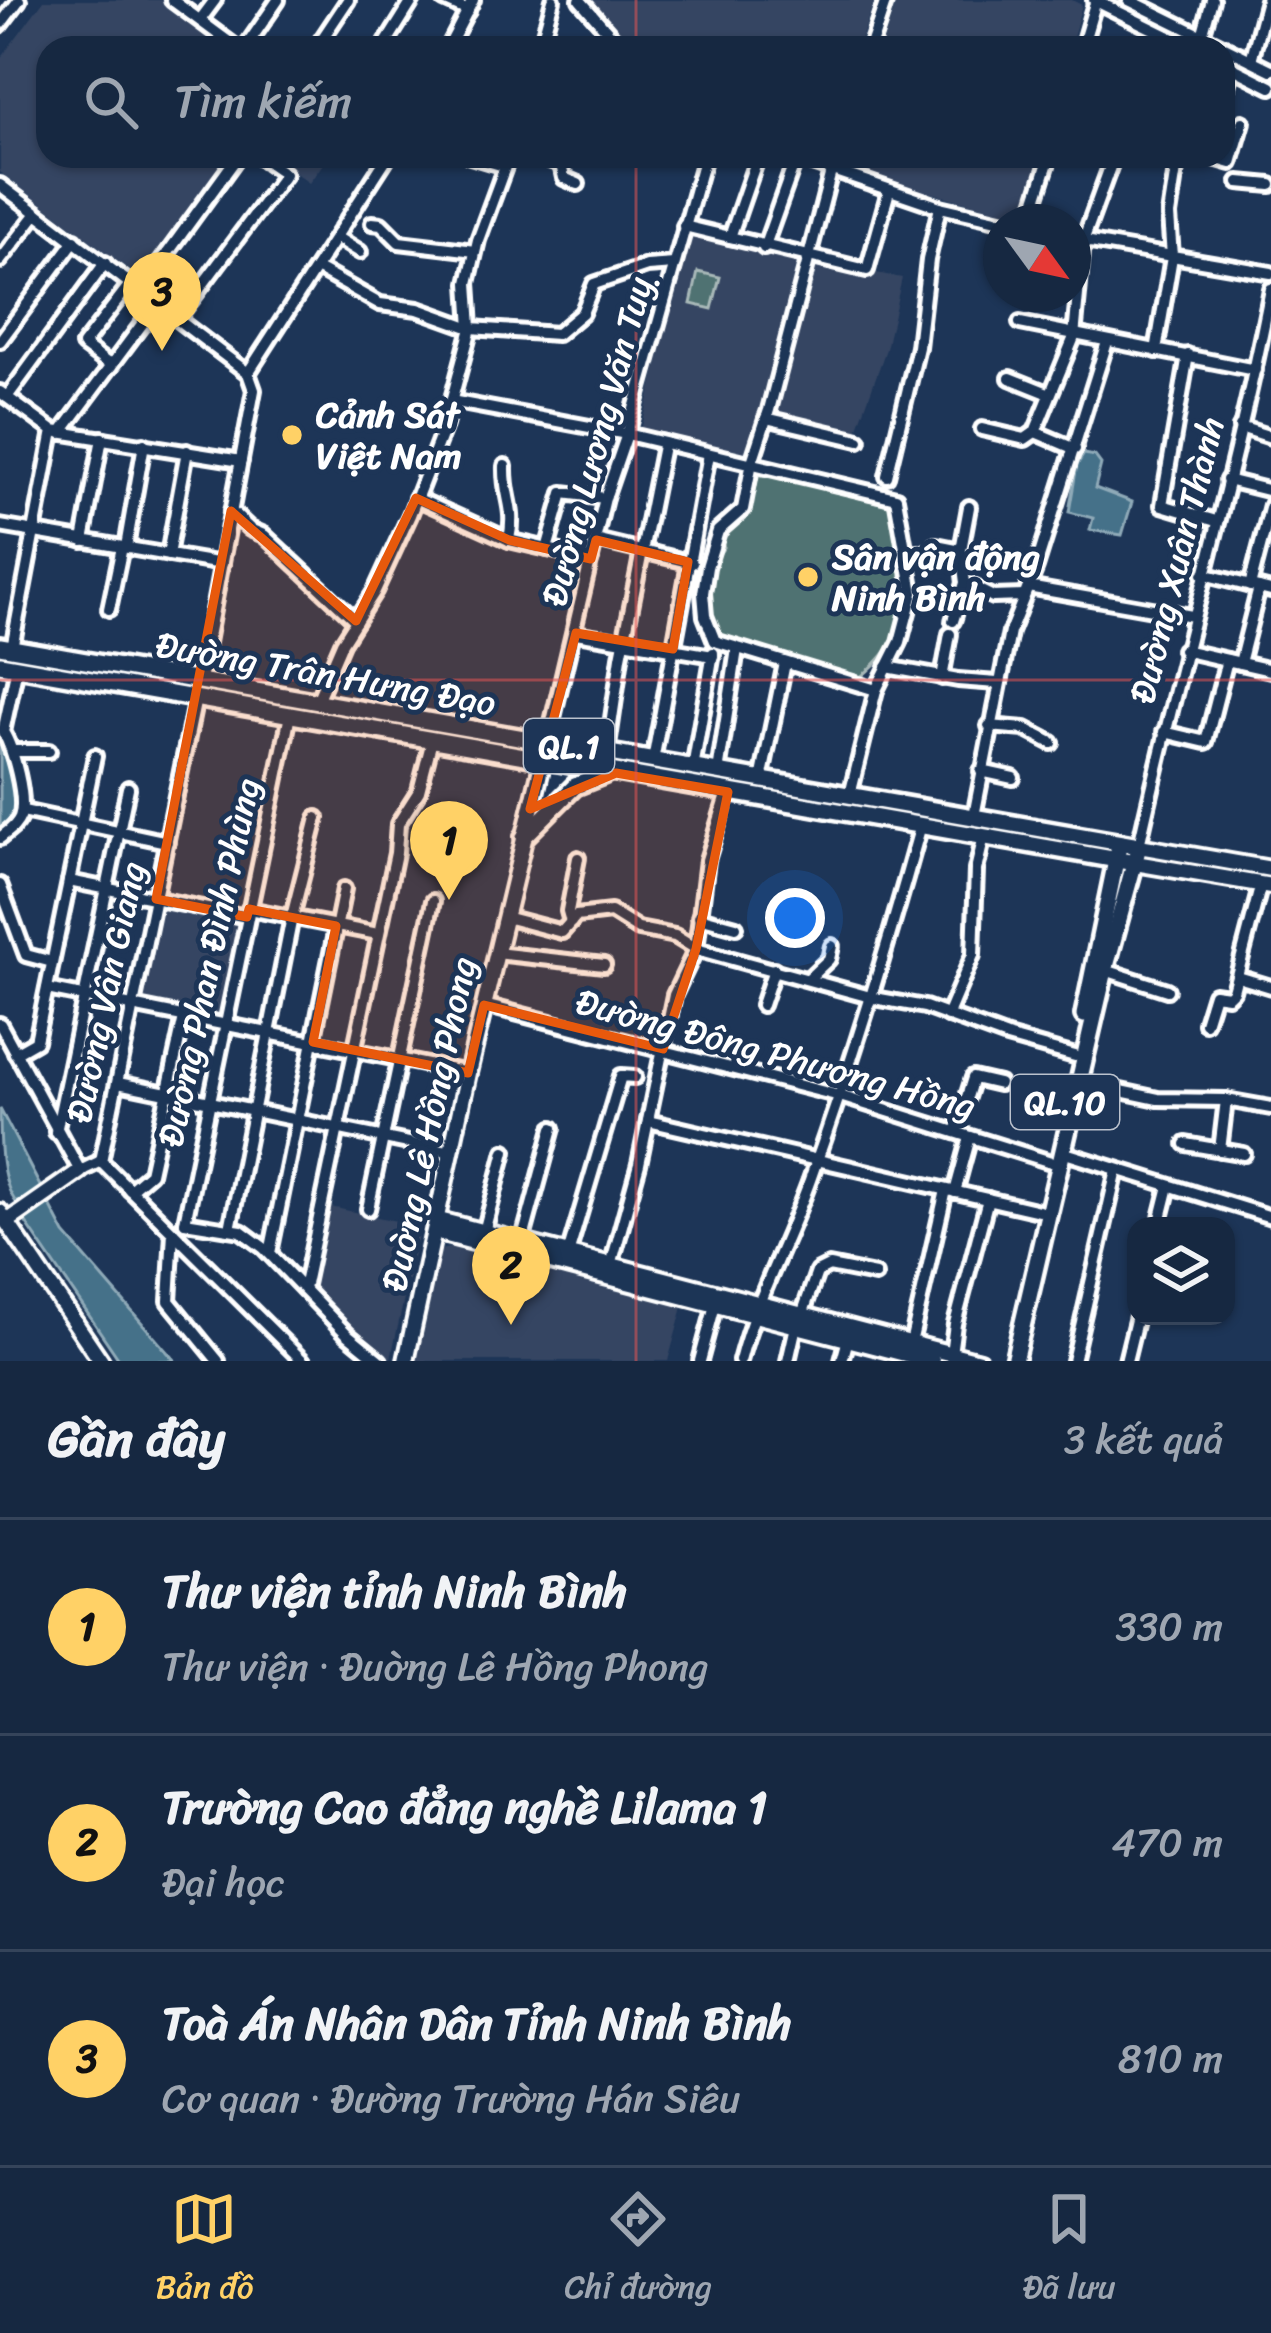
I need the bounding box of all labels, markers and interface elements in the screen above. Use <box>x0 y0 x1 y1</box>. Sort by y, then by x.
search box <box>36 36 1235 168</box>
text: Tìm kiếm <box>174 62 352 142</box>
icon: search <box>78 69 144 135</box>
north arrow <box>983 204 1091 312</box>
pin: 3 <box>123 252 201 351</box>
street label: Đường Lương Văn Tuỵ <box>522 267 672 613</box>
place label: Cảnh Sát Việt Nam <box>315 383 462 488</box>
street label: Đường Xuân Thành <box>1110 410 1244 710</box>
marker: Cảnh Sát Việt Nam <box>279 422 305 448</box>
place label: Sân vận động Ninh Bình <box>831 525 1040 630</box>
marker: Sân vận động Ninh Bình <box>795 564 821 590</box>
street label: Đường Trân Hưng Đạo <box>151 613 501 735</box>
road number: QL.1 <box>524 719 614 773</box>
street label: Đường Phan Đình Phùng <box>139 771 279 1153</box>
pin: 1 <box>410 801 488 900</box>
street label: Đường Vân Giang <box>47 855 165 1129</box>
your location <box>765 888 825 948</box>
street label: Đuờng Lê Hồng Phong <box>362 951 496 1298</box>
street label: Đường Đông Phương Hồng <box>569 970 983 1138</box>
road number: QL.10 <box>1011 1075 1119 1129</box>
map controls <box>1127 1217 1235 1325</box>
button: layers <box>1127 1217 1235 1325</box>
pin: 2 <box>472 1226 550 1325</box>
text: Gần đây <box>48 1394 225 1484</box>
text: 3 kết quả <box>1064 1405 1223 1474</box>
text: Thư viện tỉnh Ninh Bình <box>162 1552 627 1632</box>
text: 1 <box>79 1592 95 1661</box>
text: 330 m <box>1115 1592 1223 1661</box>
text: Thư viện · Đuờng Lê Hồng Phong <box>162 1632 708 1701</box>
text: Trường Cao đẳng nghề Lilama 1 <box>162 1768 767 1848</box>
text: 2 <box>76 1808 98 1877</box>
text: 470 m <box>1112 1808 1223 1877</box>
text: Đại học <box>162 1848 286 1917</box>
text: Toà Án Nhân Dân Tỉnh Ninh Bình <box>162 1984 791 2064</box>
text: 3 <box>76 2024 98 2093</box>
text: 810 m <box>1118 2024 1223 2093</box>
text: Cơ quan · Đường Trường Hán Siêu <box>162 2064 740 2133</box>
tab: Bản đồ <box>156 2186 253 2316</box>
tab: Chỉ đường <box>564 2186 712 2316</box>
tab: Đã lưu <box>1023 2186 1115 2316</box>

